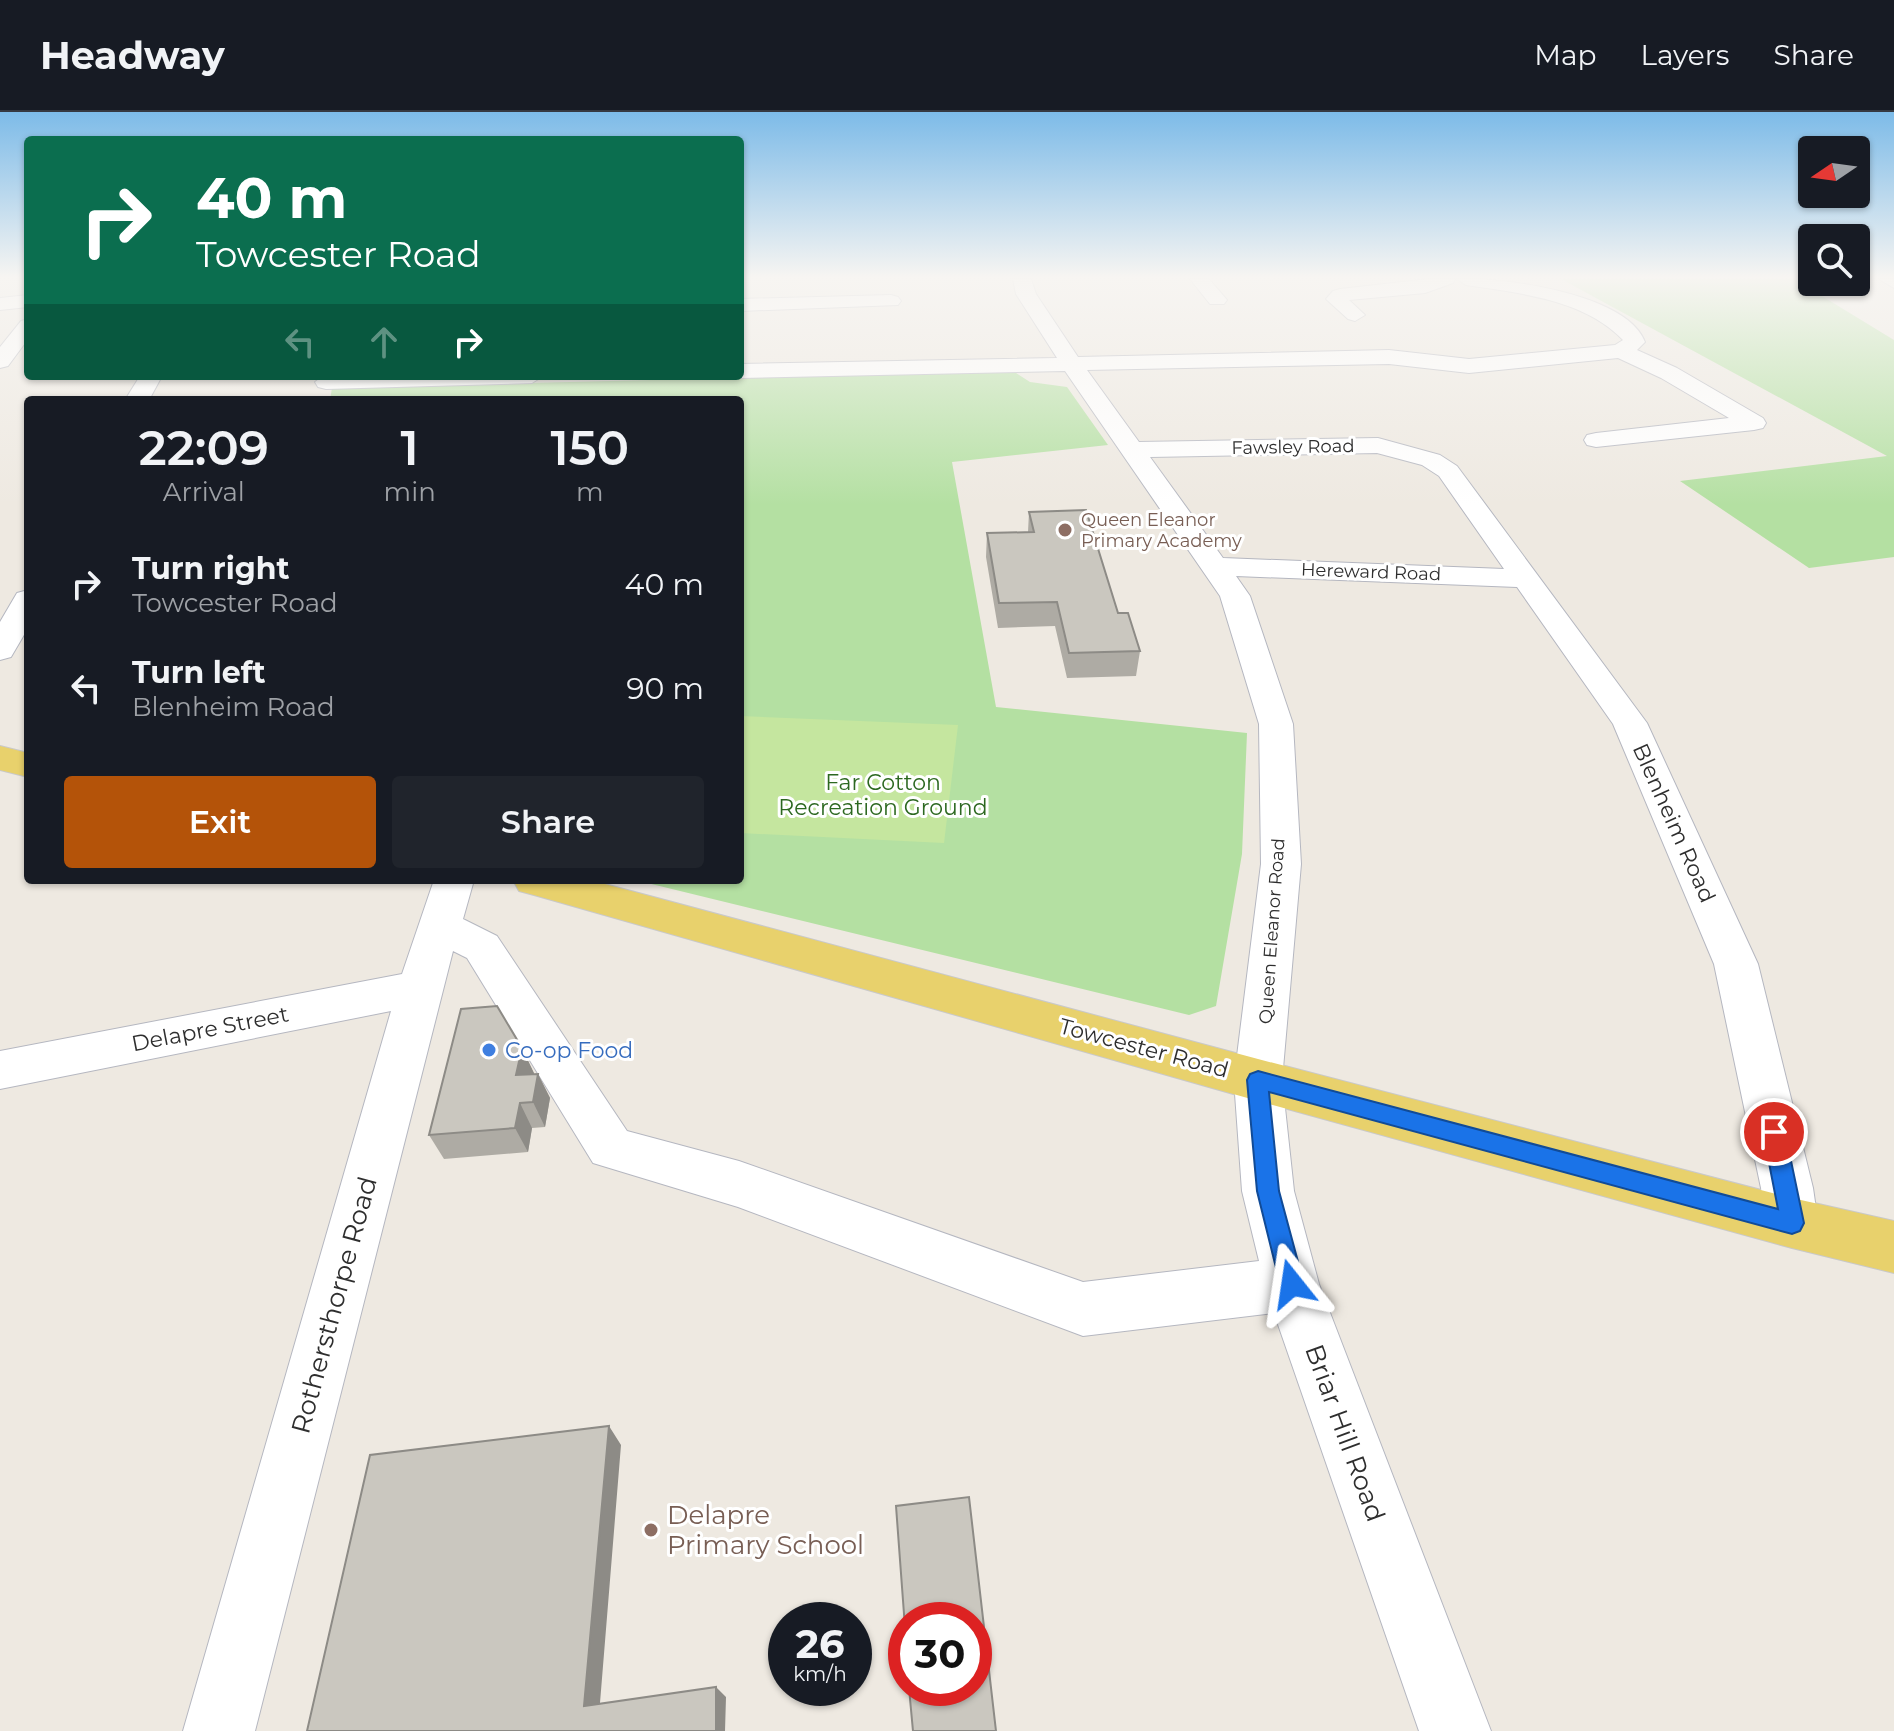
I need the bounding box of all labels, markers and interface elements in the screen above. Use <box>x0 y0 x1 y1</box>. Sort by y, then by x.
text: Headway <box>40 32 225 79</box>
text: Map <box>1534 38 1597 72</box>
text: Layers <box>1641 38 1730 72</box>
text: Share <box>1774 38 1854 72</box>
north arrow <box>1798 136 1870 208</box>
map controls <box>1798 136 1870 296</box>
text: 40 m <box>196 164 347 232</box>
icon: right <box>64 168 168 272</box>
button: search <box>1798 224 1870 296</box>
text: Towcester Road <box>196 232 481 276</box>
icon: left <box>278 320 322 364</box>
icon: ahead <box>362 320 406 364</box>
icon: right <box>446 320 490 364</box>
text: 22:09 <box>139 419 269 477</box>
text: 1 <box>401 419 419 477</box>
text: 150 <box>551 419 629 477</box>
street label: Fawsley Road <box>1231 435 1355 459</box>
text: Arrival <box>163 476 245 508</box>
text: min <box>384 476 436 508</box>
text: m <box>576 476 604 508</box>
place label: Queen Eleanor Primary Academy <box>1081 509 1242 552</box>
marker: Queen Eleanor Primary Academy <box>1056 521 1074 539</box>
text: Turn right <box>132 550 289 587</box>
street label: Hereward Road <box>1301 559 1441 585</box>
icon: right <box>64 562 108 606</box>
text: 40 m <box>625 566 704 603</box>
text: Towcester Road <box>132 587 338 619</box>
text: Turn left <box>132 654 265 691</box>
icon: left <box>64 666 108 710</box>
text: 90 m <box>626 670 704 707</box>
text: Blenheim Road <box>132 691 335 723</box>
street label: Blenheim Road <box>1627 739 1721 907</box>
park label: Far Cotton Recreation Ground <box>778 769 988 821</box>
button: Exit <box>64 776 376 868</box>
button: Share <box>392 776 704 868</box>
street label: Queen Eleanor Road <box>1255 837 1289 1025</box>
street label: Delapre Street <box>129 1001 291 1057</box>
street label: Towcester Road <box>1056 1012 1232 1084</box>
place label: Co-op Food <box>505 1037 633 1064</box>
marker: Co-op Food <box>480 1041 498 1059</box>
pin <box>1740 1098 1808 1166</box>
icon: arrive <box>1752 1110 1796 1154</box>
street label: Rothersthorpe Road <box>284 1173 384 1437</box>
position arrow <box>1250 1242 1334 1326</box>
street label: Briar Hill Road <box>1298 1340 1392 1526</box>
place label: Delapre Primary School <box>667 1499 864 1561</box>
marker: Delapre Primary School <box>642 1521 660 1539</box>
speed limit sign: 30 <box>888 1602 992 1706</box>
text: 26 <box>795 1619 845 1668</box>
text: km/h <box>793 1662 847 1686</box>

